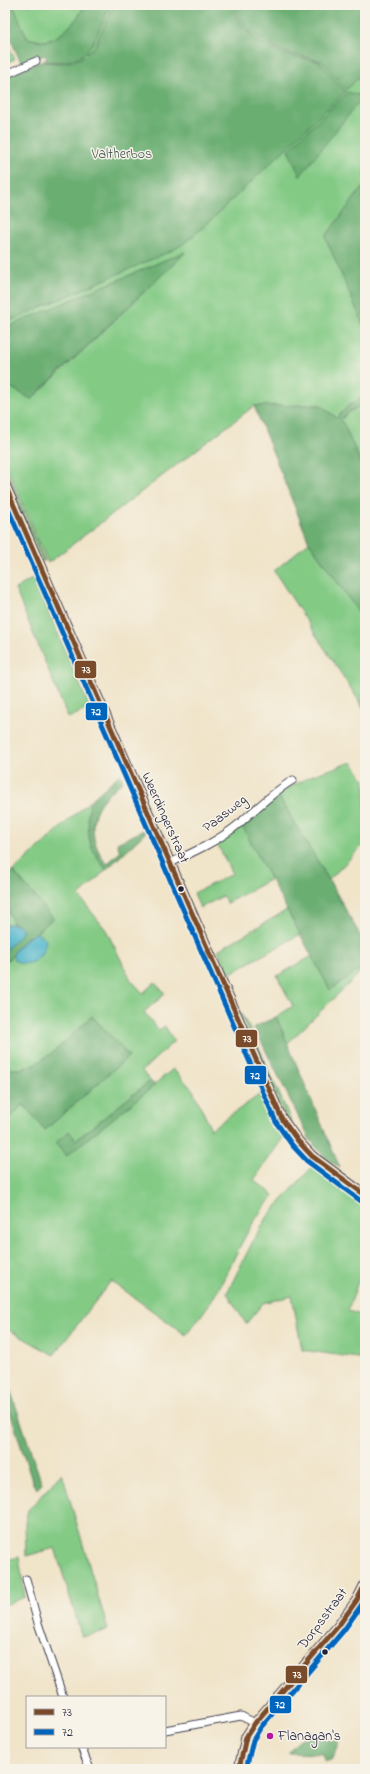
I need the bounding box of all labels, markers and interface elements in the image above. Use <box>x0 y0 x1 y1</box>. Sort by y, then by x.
park label: Valtherbos <box>91 144 152 165</box>
line badge: 73 <box>74 660 97 679</box>
text: 73 <box>81 662 91 678</box>
line badge: 72 <box>85 702 108 721</box>
text: 72 <box>91 704 102 720</box>
street label: Weerdingerstraat <box>135 769 195 868</box>
street label: Paasweg <box>198 790 252 839</box>
unlabelled marker <box>176 884 186 894</box>
line badge: 73 <box>235 1029 258 1048</box>
text: 73 <box>242 1031 252 1047</box>
line badge: 72 <box>244 1065 267 1085</box>
text: 72 <box>250 1068 261 1084</box>
street label: Dorpsstraat <box>292 1583 353 1655</box>
unlabelled marker <box>320 1647 330 1657</box>
line badge: 73 <box>285 1665 308 1684</box>
text: 73 <box>292 1667 302 1683</box>
line badge: 72 <box>269 1695 292 1714</box>
legend <box>26 1696 166 1748</box>
text: 72 <box>275 1697 286 1713</box>
text: 73 <box>62 1704 72 1722</box>
text: 72 <box>62 1724 73 1742</box>
place label: Flanagan's <box>277 1726 341 1748</box>
marker: Flanagan's <box>265 1731 275 1741</box>

